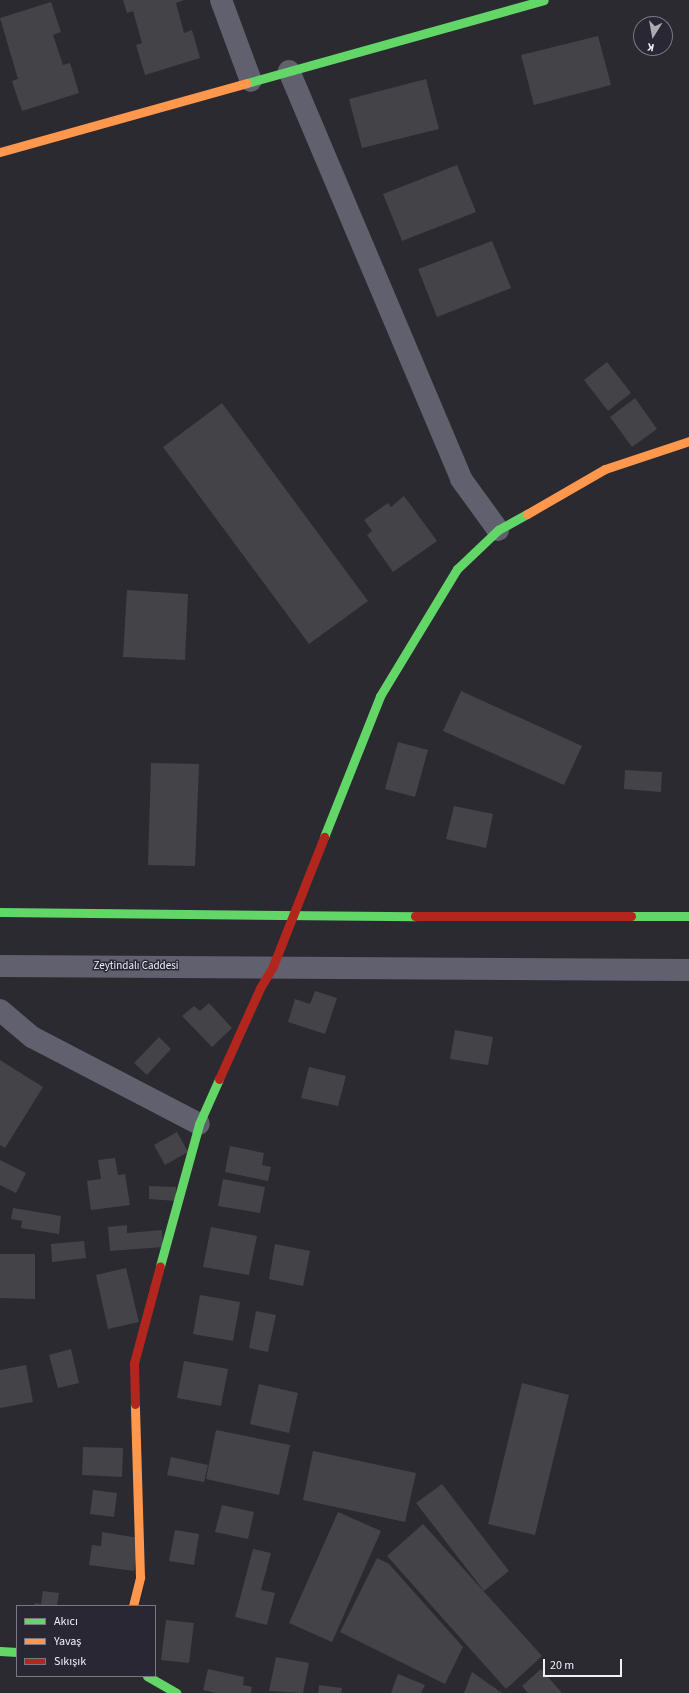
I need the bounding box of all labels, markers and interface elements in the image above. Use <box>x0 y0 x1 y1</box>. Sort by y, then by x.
north arrow <box>633 16 673 56</box>
text: K <box>646 39 656 55</box>
street label: Zeytindalı Caddesi <box>94 959 178 973</box>
legend <box>16 1605 156 1677</box>
text: Akıcı <box>54 1613 78 1630</box>
text: Yavaş <box>54 1633 81 1650</box>
scale bar <box>545 1651 624 1677</box>
text: Sıkışık <box>54 1653 86 1670</box>
text: 20 m <box>550 1657 574 1674</box>

